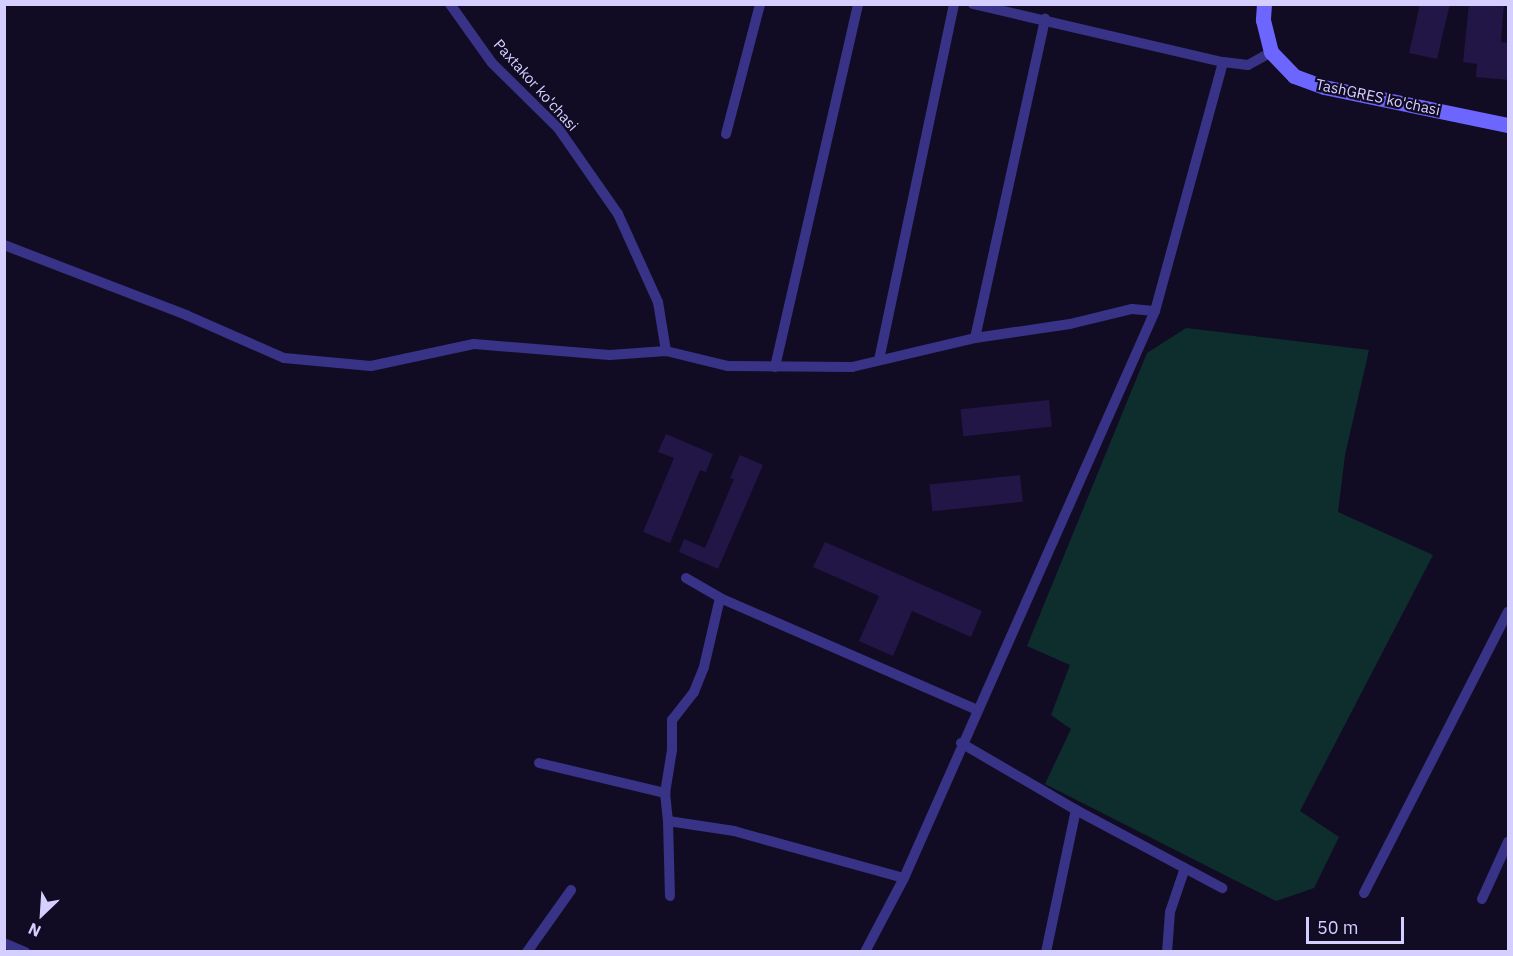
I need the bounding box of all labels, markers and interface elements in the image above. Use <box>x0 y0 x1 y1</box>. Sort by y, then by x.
street label: Paxtakor ko'chasi <box>490 35 582 135</box>
street label: TashGRES ko'chasi <box>1314 75 1442 119</box>
north arrow <box>12 884 72 944</box>
scale bar <box>1309 905 1406 943</box>
text: 50 m <box>1317 916 1359 939</box>
text: N <box>25 919 44 942</box>

